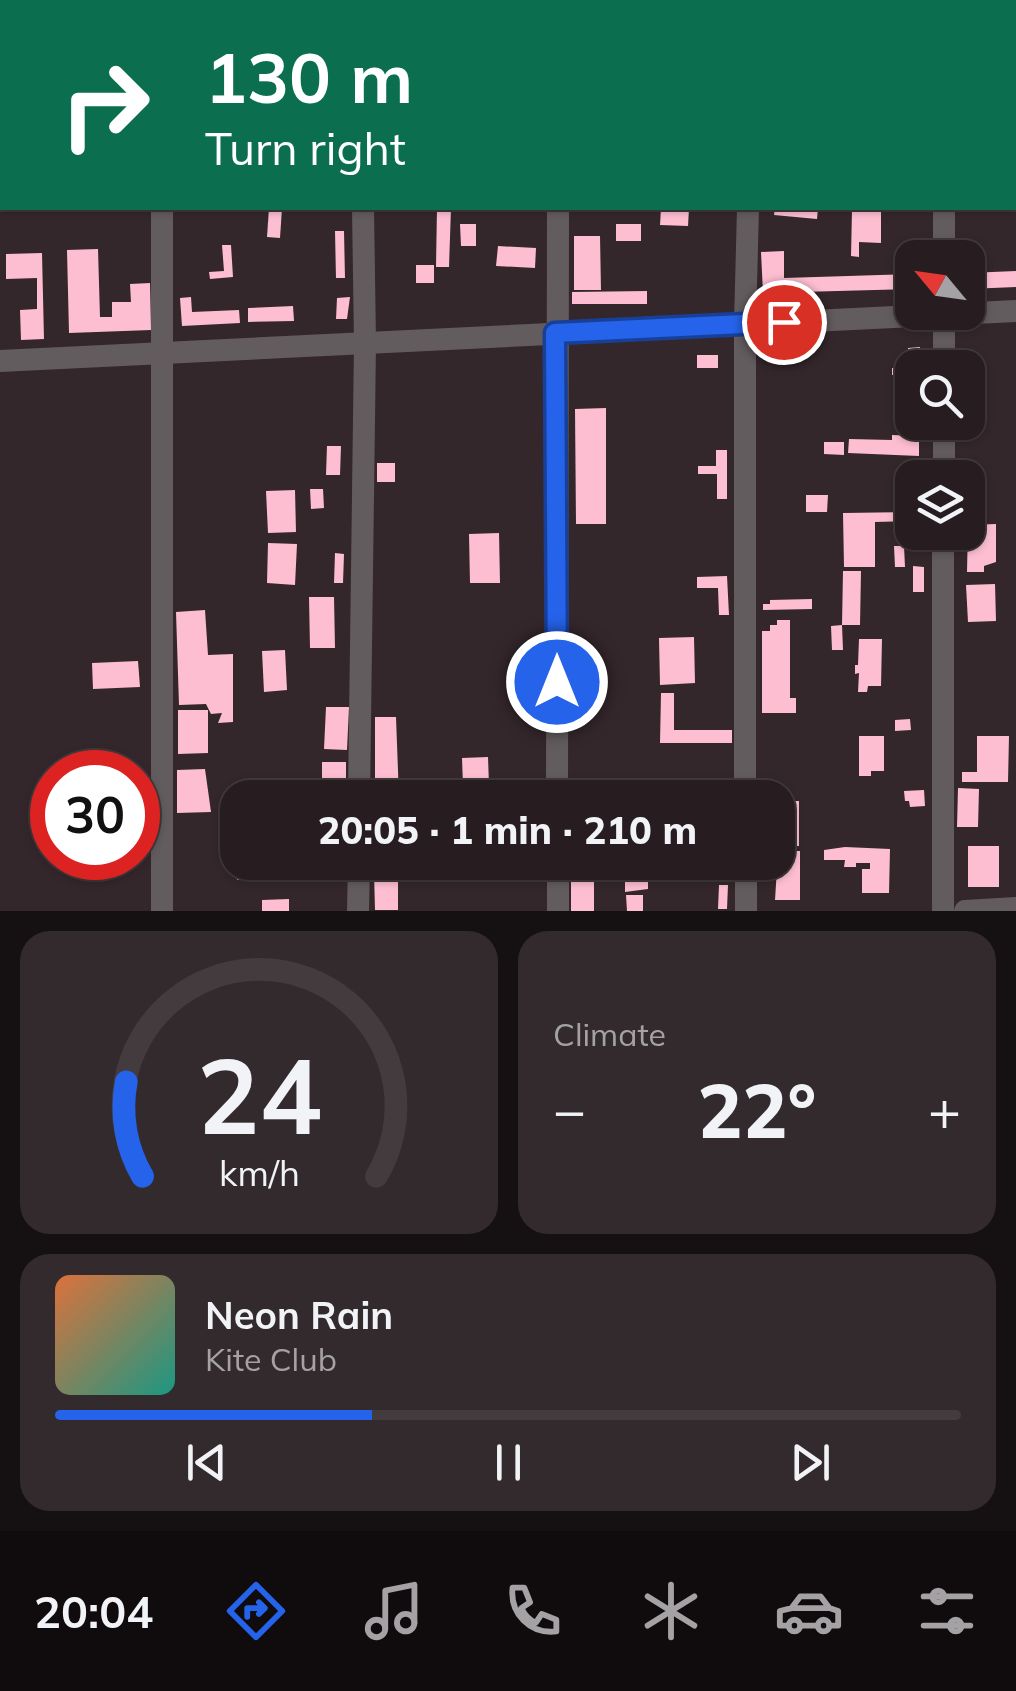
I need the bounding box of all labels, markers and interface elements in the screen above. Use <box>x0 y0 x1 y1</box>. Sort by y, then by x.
text: 130 m <box>205 33 413 121</box>
icon: right <box>40 40 170 170</box>
text: Turn right <box>205 120 406 176</box>
north arrow <box>895 240 985 330</box>
map controls <box>895 240 985 550</box>
pin <box>742 280 827 365</box>
icon: arrive <box>757 295 812 350</box>
button: search <box>895 350 985 440</box>
button: layers <box>895 460 985 550</box>
position arrow <box>505 630 609 734</box>
speed limit sign: 30 <box>30 750 160 880</box>
text: 20:05 · 1 min · 210 m <box>318 806 697 854</box>
text: Climate <box>553 1014 666 1054</box>
text: 24 <box>197 1029 321 1160</box>
text: 22° <box>698 1063 816 1157</box>
text: − <box>553 1075 586 1144</box>
text: + <box>928 1075 961 1144</box>
text: km/h <box>219 1150 299 1195</box>
text: Neon Rain <box>205 1291 393 1339</box>
text: Kite Club <box>205 1339 337 1379</box>
icon: previous <box>179 1435 234 1490</box>
icon: pause <box>481 1435 536 1490</box>
icon: next <box>783 1435 838 1490</box>
icon: directions <box>221 1576 291 1646</box>
icon: music <box>359 1576 429 1646</box>
icon: phone <box>498 1576 568 1646</box>
icon: climate <box>636 1576 706 1646</box>
icon: car <box>774 1576 844 1646</box>
icon: filters <box>912 1576 982 1646</box>
text: 20:04 <box>34 1583 153 1639</box>

